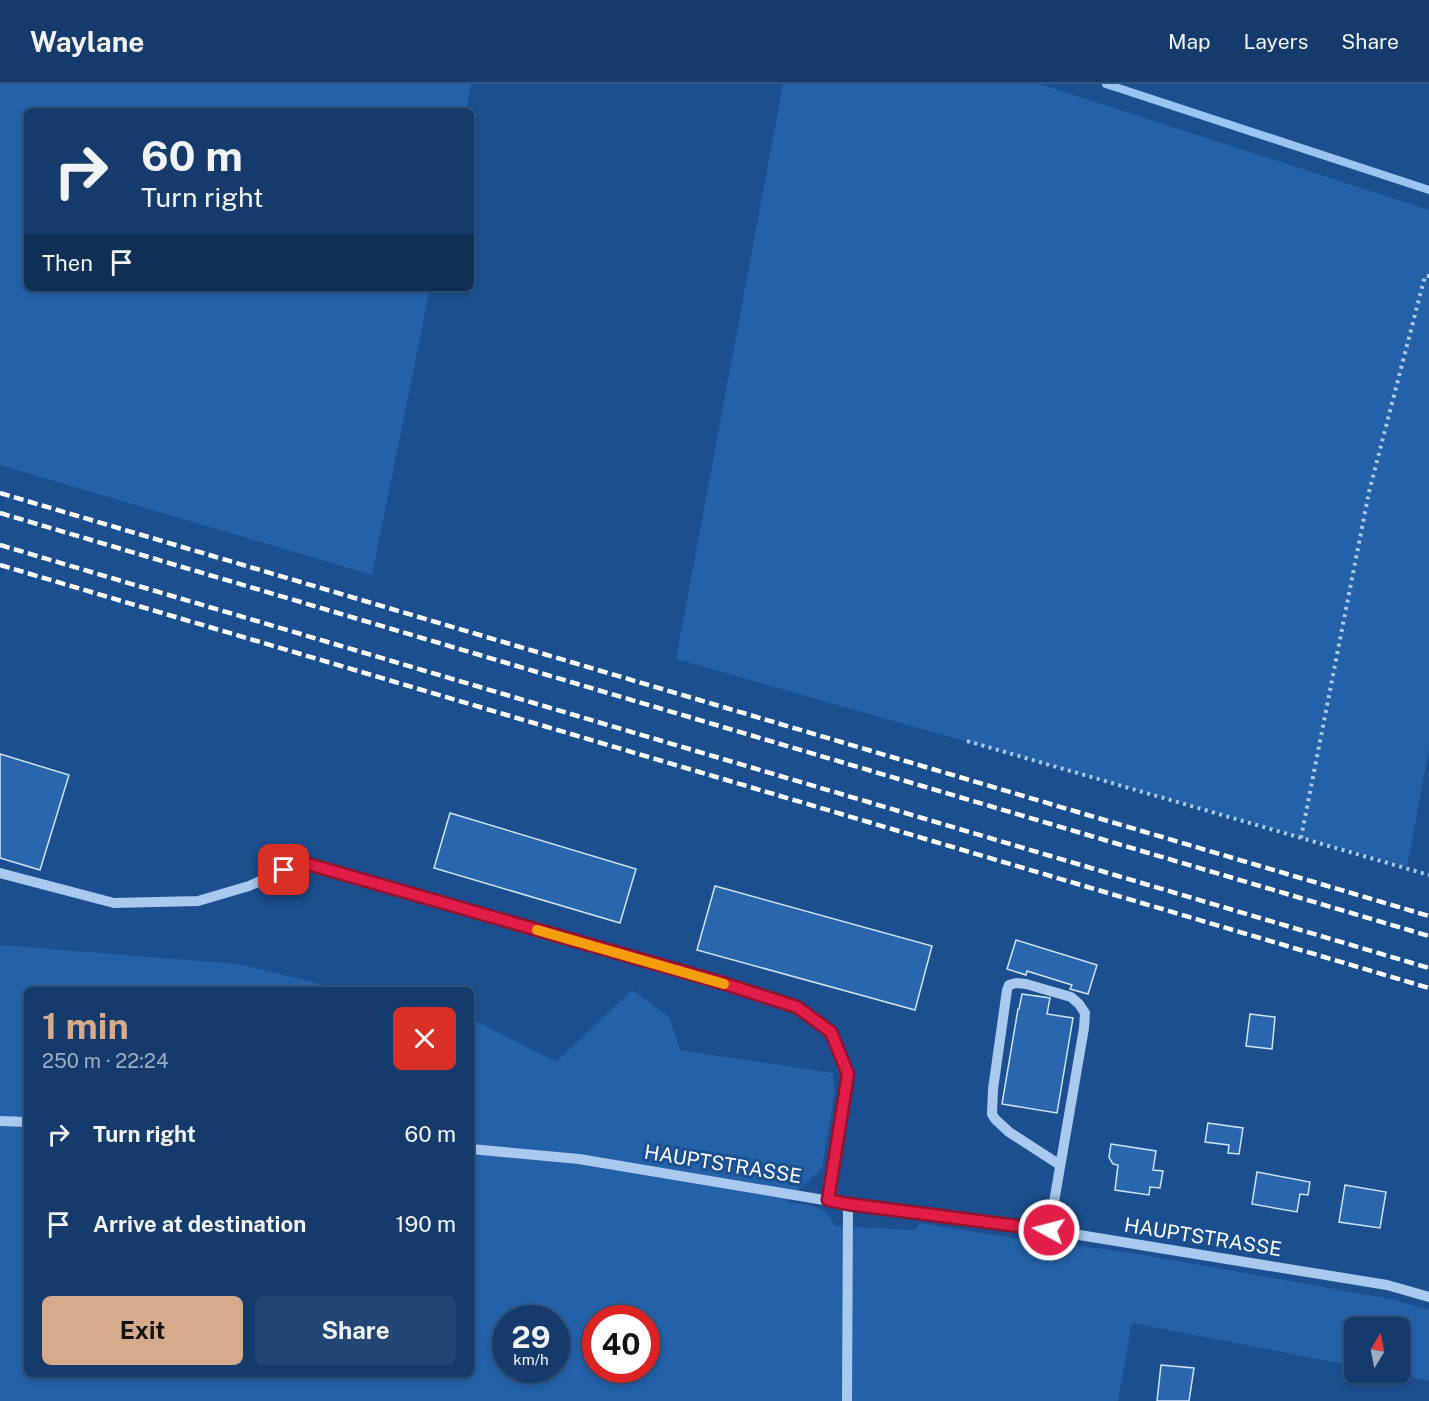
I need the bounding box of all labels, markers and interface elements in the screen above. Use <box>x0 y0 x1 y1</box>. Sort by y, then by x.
text: Waylane <box>30 25 144 58</box>
text: Map <box>1168 29 1211 54</box>
text: Layers <box>1244 29 1308 54</box>
text: Share <box>1341 29 1399 54</box>
text: 60 m <box>141 131 243 180</box>
icon: right <box>42 132 120 210</box>
text: Turn right <box>141 181 264 213</box>
icon: arrive <box>105 246 138 279</box>
text: Then <box>42 250 93 276</box>
pin <box>258 844 309 895</box>
icon: arrive <box>267 853 300 886</box>
text: 1 min <box>42 1005 129 1047</box>
button: close <box>393 1007 456 1070</box>
text: 250 m · 22:24 <box>42 1049 169 1073</box>
icon: right <box>42 1118 75 1151</box>
text: Turn right <box>93 1121 196 1147</box>
text: 60 m <box>405 1121 456 1147</box>
street label: HAUPTSTRASSE <box>643 1140 803 1188</box>
position arrow <box>1017 1198 1081 1262</box>
icon: arrive <box>42 1208 75 1241</box>
text: Arrive at destination <box>93 1211 306 1237</box>
text: 190 m <box>396 1211 456 1237</box>
street label: HAUPTSTRASSE <box>1123 1213 1283 1261</box>
button: Exit <box>42 1296 243 1365</box>
button: Share <box>255 1296 456 1365</box>
speed limit sign: 40 <box>582 1305 660 1383</box>
north arrow <box>1344 1317 1410 1383</box>
map controls <box>1344 1317 1410 1383</box>
text: 29 <box>512 1319 550 1355</box>
text: km/h <box>513 1351 549 1368</box>

